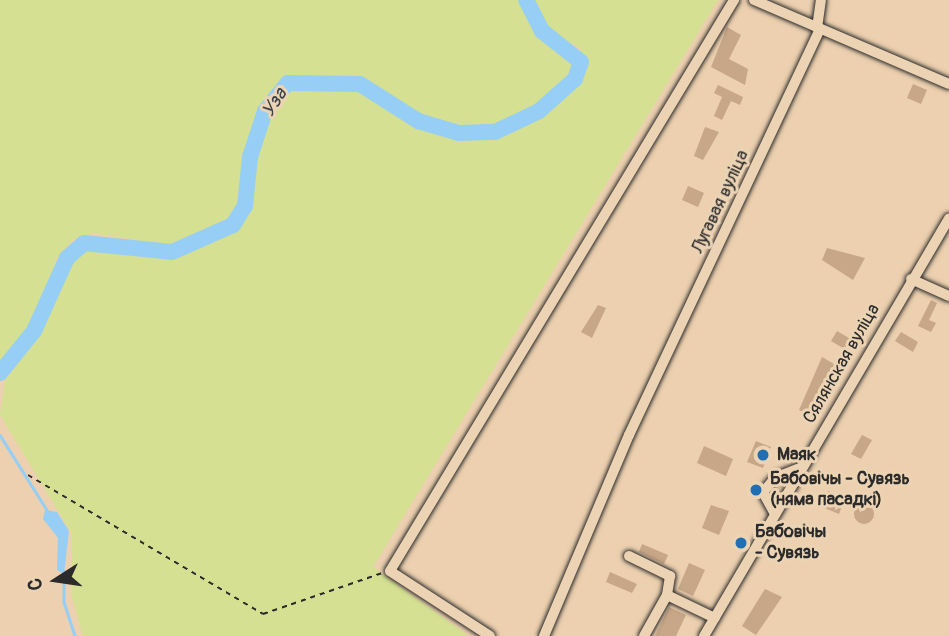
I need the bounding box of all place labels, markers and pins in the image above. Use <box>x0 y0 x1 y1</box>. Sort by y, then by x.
place label: Маяк <box>777 444 816 466</box>
marker: Маяк <box>755 447 771 463</box>
place label: Бабовічы - Сувязь (няма пасадкі) <box>770 469 910 512</box>
marker: Бабовічы - Сувязь (няма пасадкі) <box>748 482 764 498</box>
place label: Бабовічы - Сувязь <box>755 522 826 564</box>
marker: Бабовічы - Сувязь <box>733 535 749 551</box>

